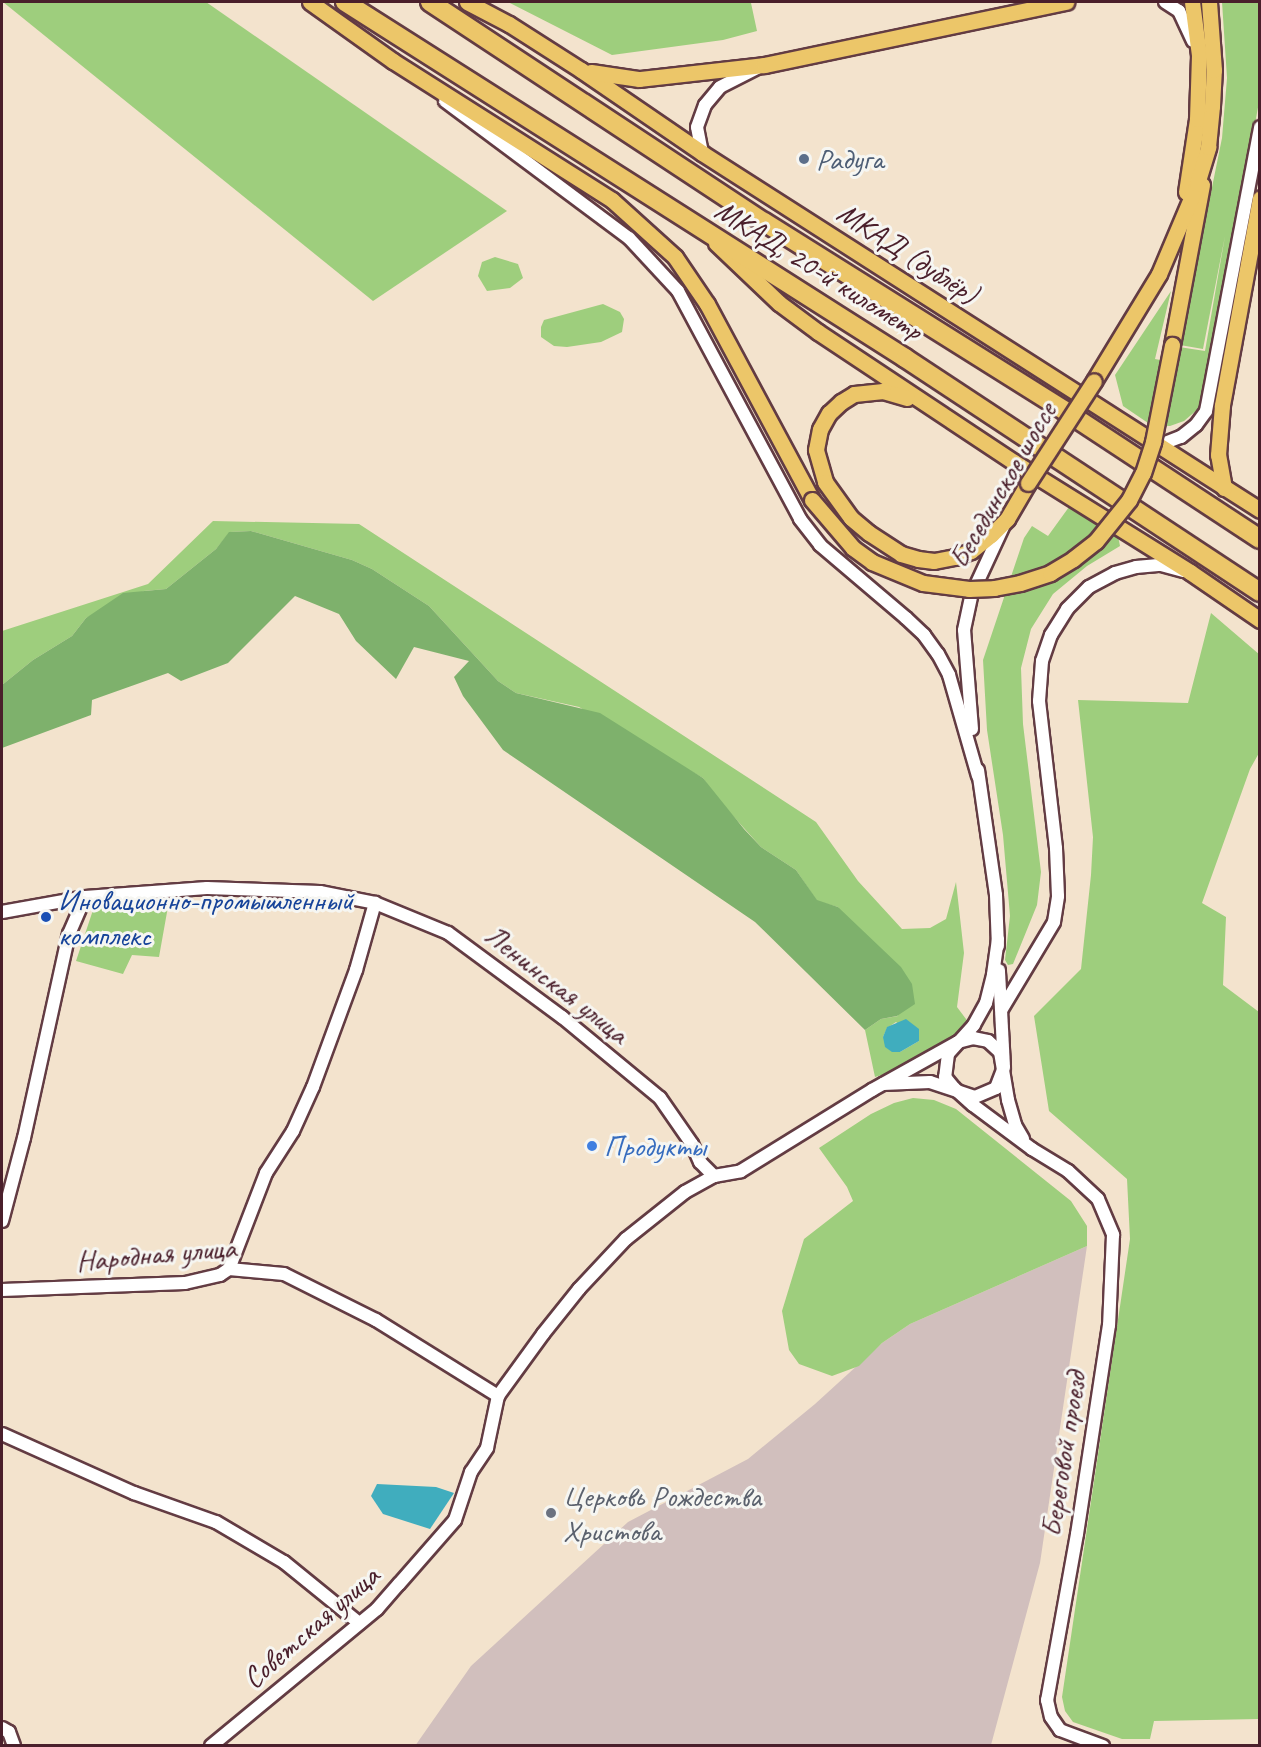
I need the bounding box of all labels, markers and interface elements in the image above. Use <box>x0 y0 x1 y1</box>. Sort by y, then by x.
place label: Радуга <box>816 141 883 177</box>
marker: Радуга <box>797 152 811 166</box>
street label: МКАД, 20-й километр <box>709 192 929 348</box>
street label: МКАД (дублёр) <box>831 194 985 312</box>
street label: Бесединское шоссе <box>940 395 1064 575</box>
place label: Иновационно-промышленный комплекс <box>58 882 353 952</box>
marker: Иновационно-промышленный комплекс <box>39 910 53 924</box>
street label: Ленинская улица <box>477 916 637 1052</box>
place label: Продукты <box>604 1128 706 1164</box>
marker: Продукты <box>585 1139 599 1153</box>
street label: Народная улица <box>74 1229 238 1279</box>
street label: Береговой проезд <box>1032 1369 1094 1539</box>
place label: Церковь Рождества Христова <box>563 1478 758 1549</box>
marker: Церковь Рождества Христова <box>544 1506 558 1520</box>
street label: Советская улица <box>234 1557 388 1697</box>

